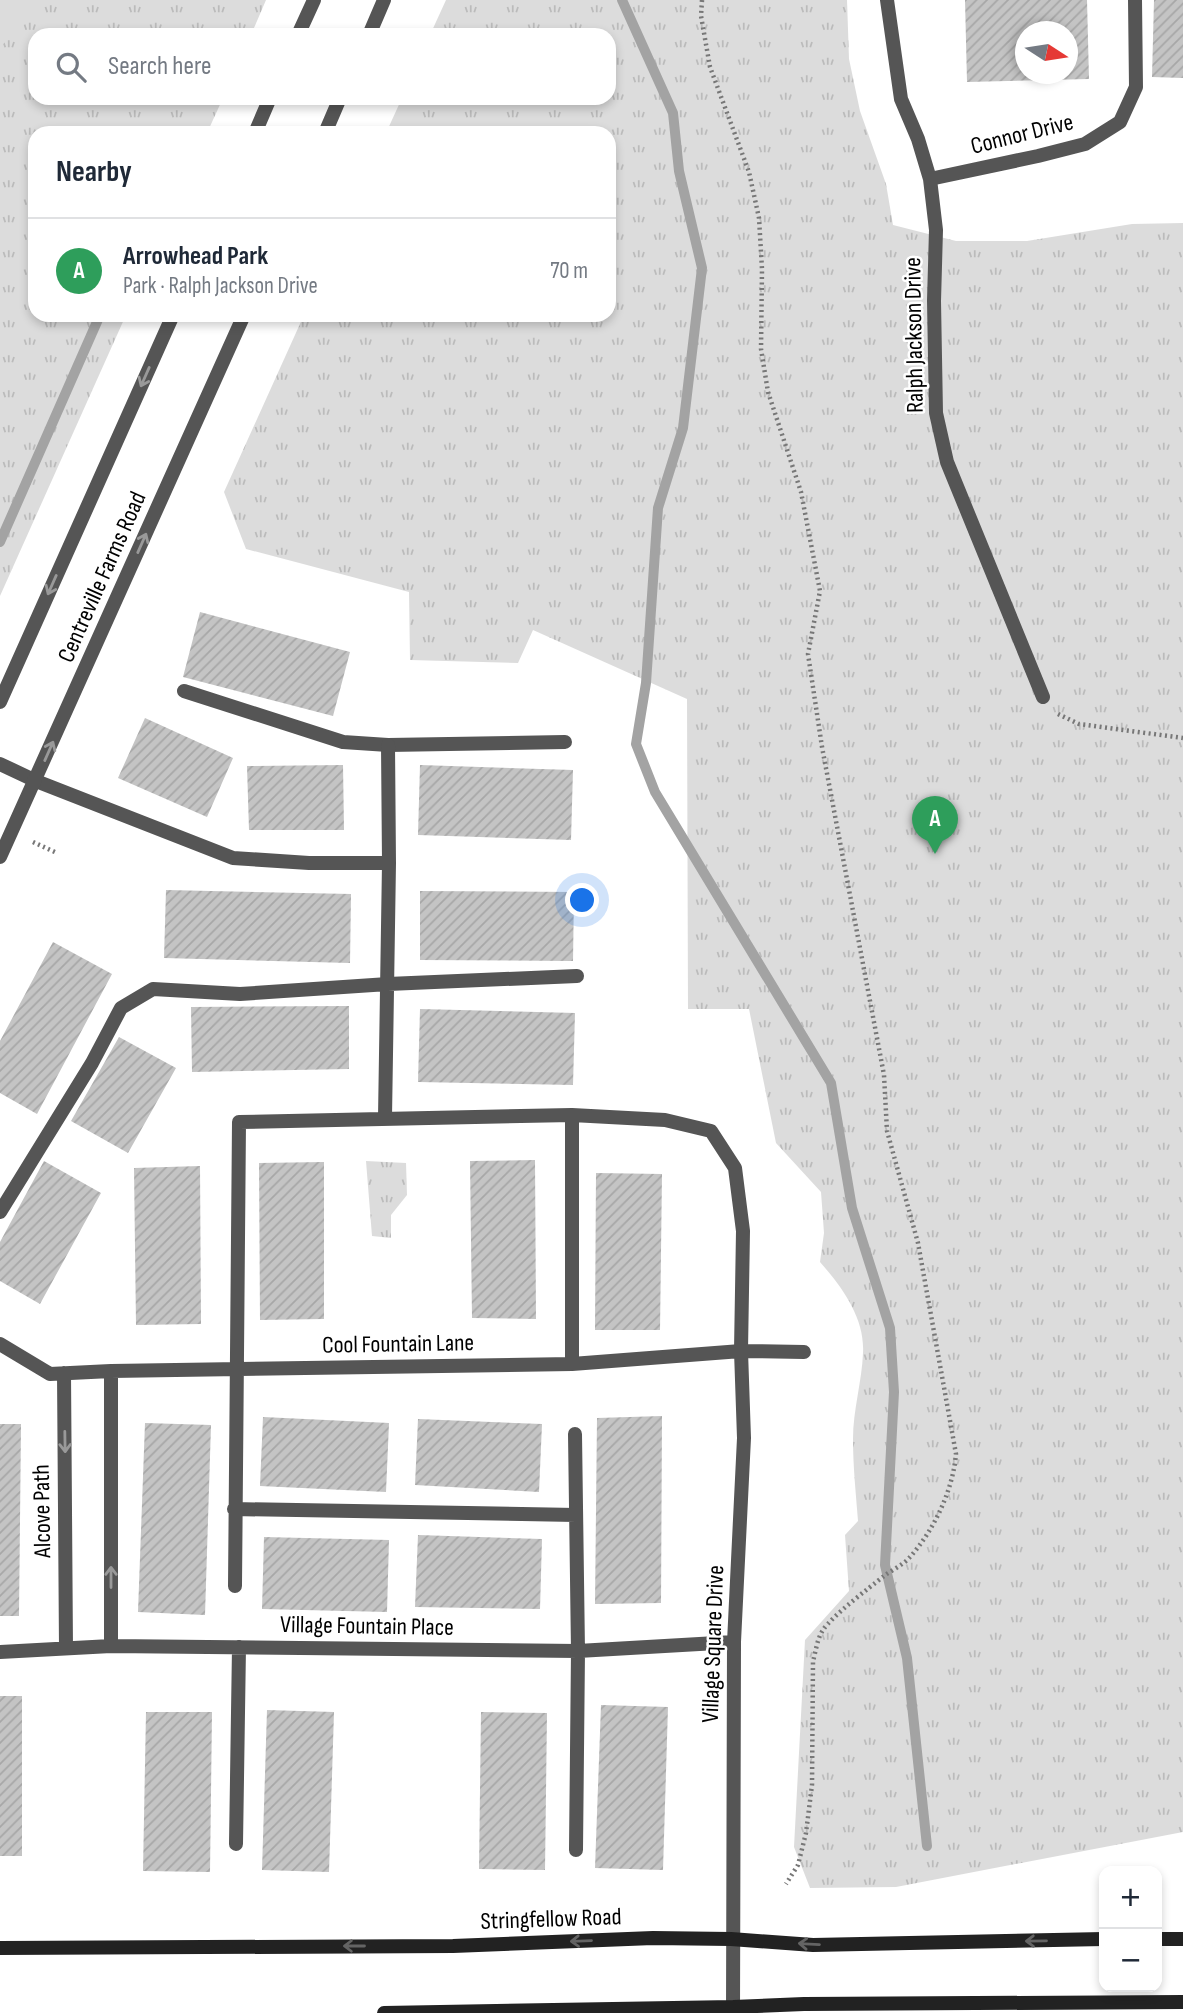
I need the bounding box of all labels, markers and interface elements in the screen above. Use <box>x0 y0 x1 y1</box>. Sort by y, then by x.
north arrow <box>1015 21 1078 84</box>
search box <box>28 28 616 105</box>
icon: search <box>52 48 90 86</box>
text: Search here <box>108 51 211 82</box>
street label: Connor Drive <box>968 107 1076 161</box>
text: Nearby <box>56 154 132 190</box>
text: Arrowhead Park <box>123 241 268 272</box>
text: A <box>74 257 84 285</box>
text: 70 m <box>550 257 588 285</box>
street label: Ralph Jackson Drive <box>898 257 930 413</box>
text: Park · Ralph Jackson Drive <box>123 272 318 300</box>
one-way arrow <box>138 366 151 387</box>
street label: Centreville Farms Road <box>51 487 153 667</box>
one-way arrow <box>136 533 149 554</box>
one-way arrow <box>45 574 58 595</box>
one-way arrow <box>43 741 56 762</box>
pin: A <box>912 796 958 854</box>
your location <box>565 883 599 917</box>
street label: Cool Fountain Lane <box>322 1328 474 1360</box>
one-way arrow <box>58 1430 71 1453</box>
street label: Alcove Path <box>27 1464 57 1559</box>
street label: Village Square Drive <box>696 1565 730 1723</box>
one-way arrow <box>104 1566 118 1589</box>
street label: Village Fountain Place <box>280 1610 454 1642</box>
map controls <box>1099 1866 1162 1992</box>
button: + <box>1099 1866 1162 1929</box>
street label: Stringfellow Road <box>480 1902 622 1936</box>
button: − <box>1099 1929 1162 1992</box>
one-way arrow <box>570 1934 593 1947</box>
one-way arrow <box>1025 1934 1048 1947</box>
one-way arrow <box>797 1938 820 1951</box>
one-way arrow <box>343 1939 366 1953</box>

